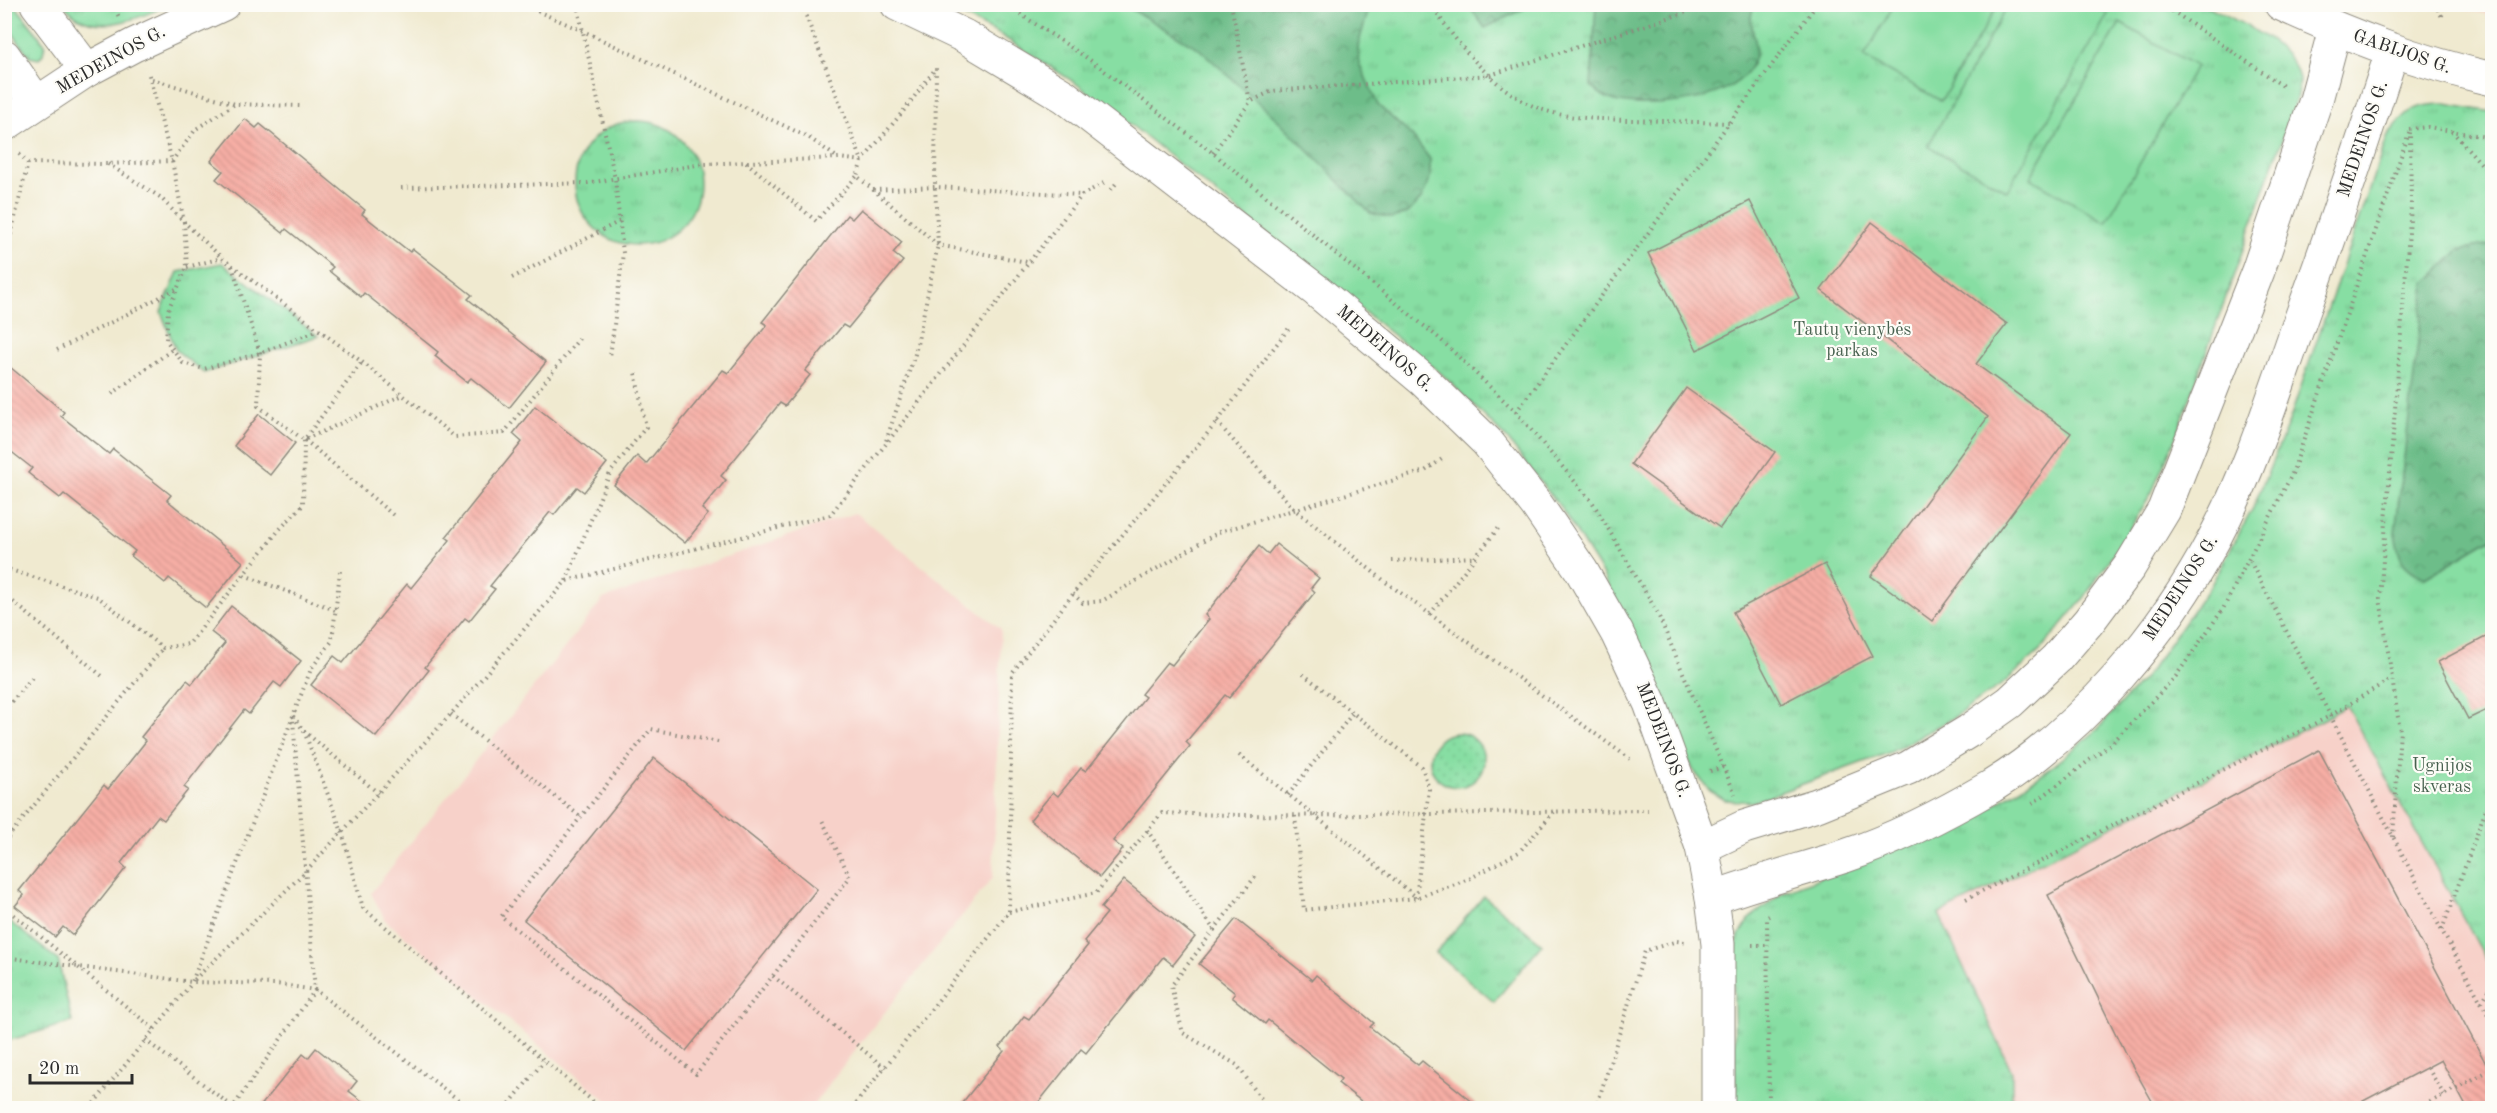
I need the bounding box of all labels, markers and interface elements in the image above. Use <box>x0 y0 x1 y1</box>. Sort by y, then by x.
street label: MEDEINOS G. <box>53 23 169 97</box>
street label: GABIJOS G. <box>2351 27 2453 77</box>
street label: MEDEINOS G. <box>2335 79 2391 199</box>
street label: MEDEINOS G. <box>1333 302 1437 396</box>
park label: Tautų vienybės parkas <box>1793 321 1911 360</box>
street label: MEDEINOS G. <box>2140 532 2222 644</box>
street label: MEDEINOS G. <box>1633 680 1693 800</box>
park label: Ugnijos skveras <box>2412 757 2472 796</box>
scale bar <box>30 1047 132 1085</box>
text: 20 m <box>39 1060 79 1078</box>

